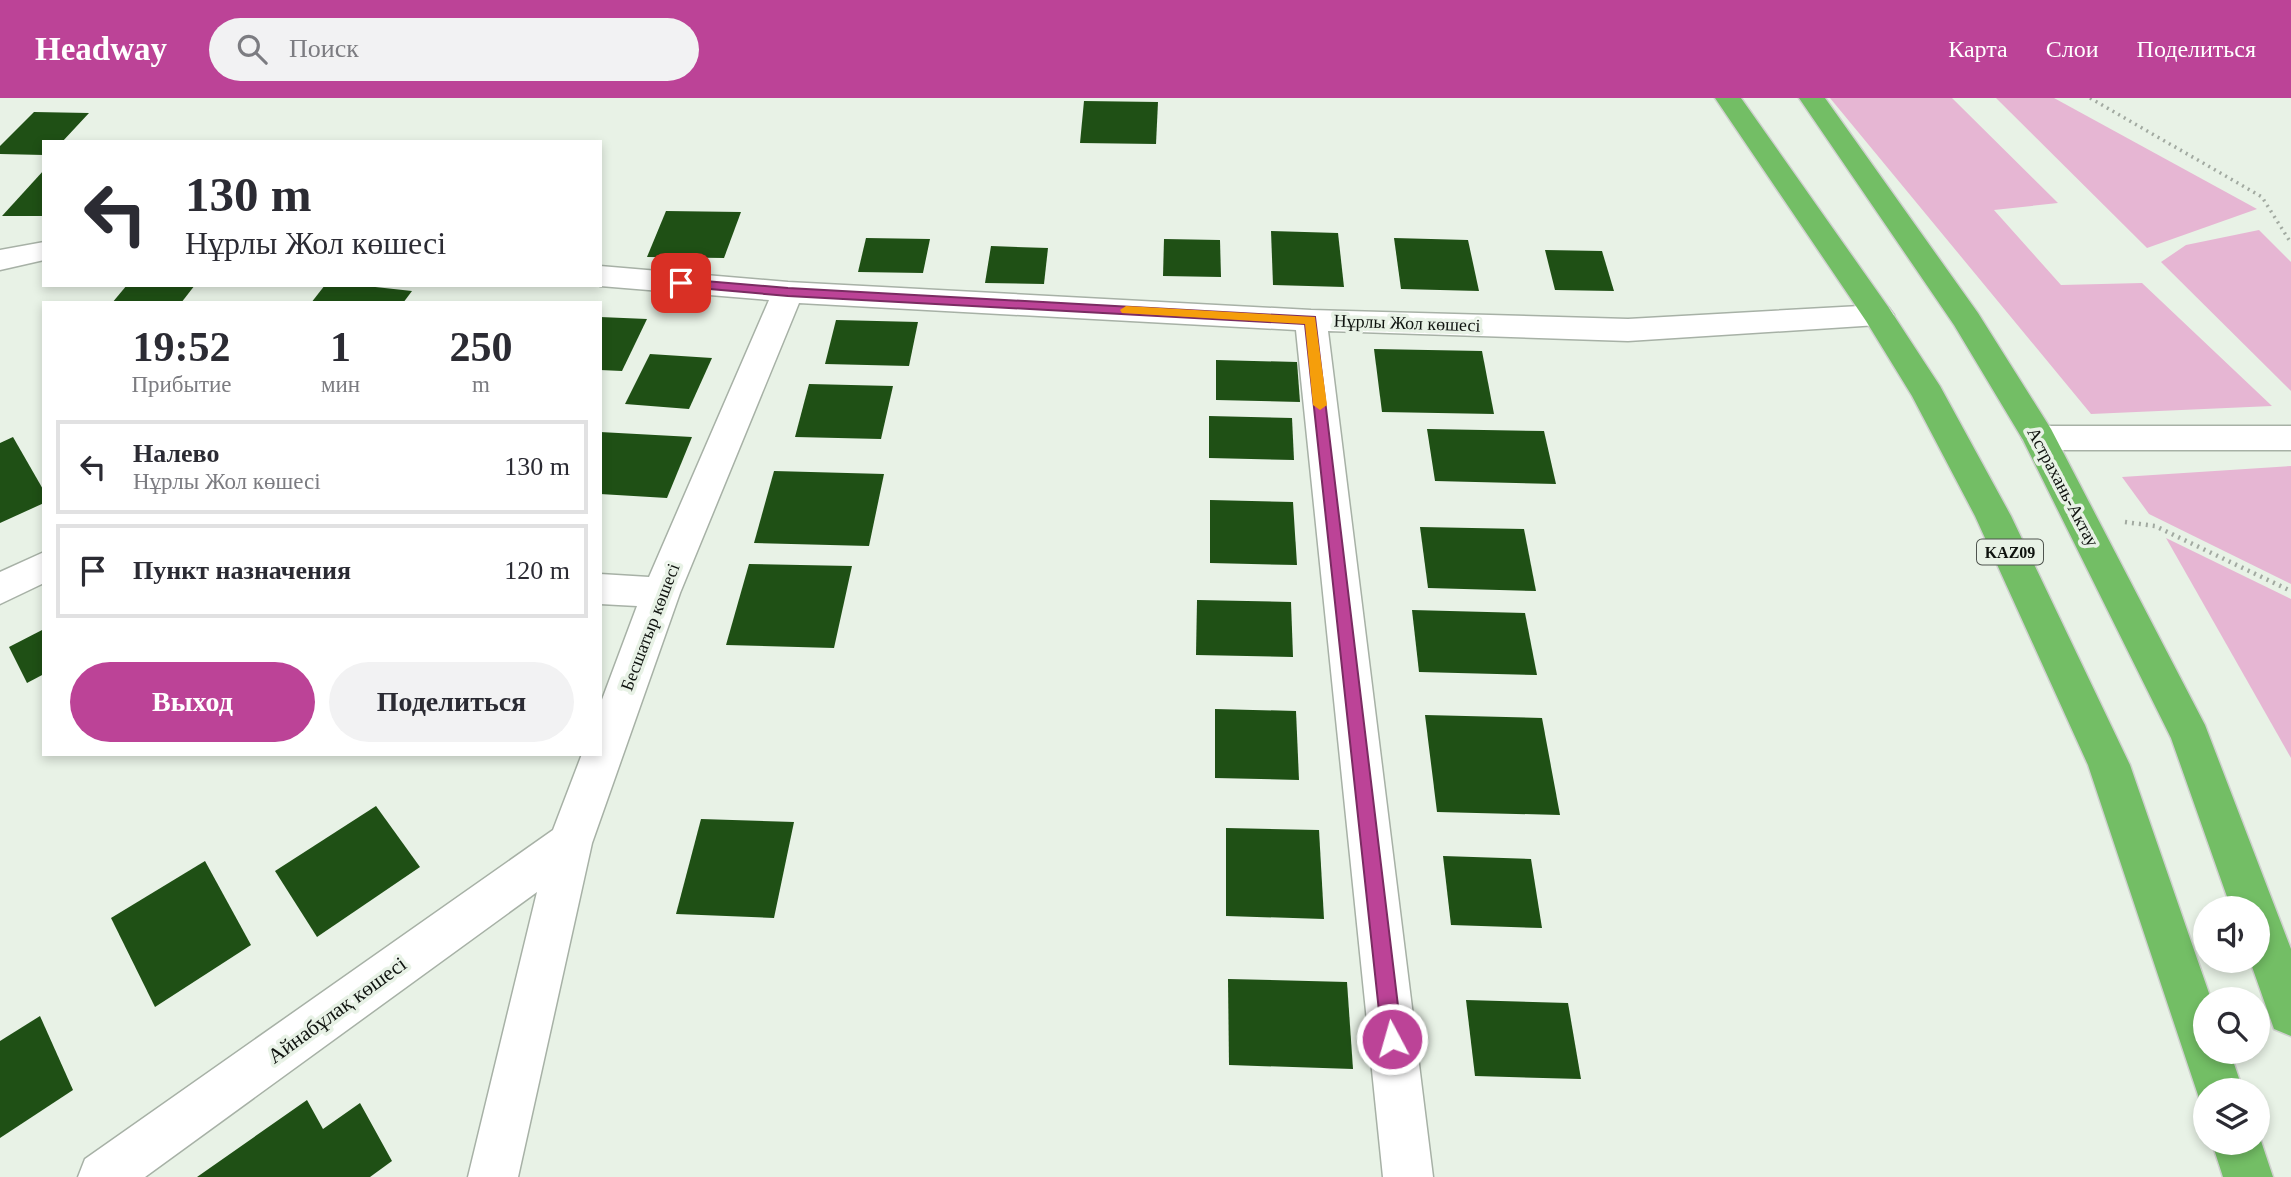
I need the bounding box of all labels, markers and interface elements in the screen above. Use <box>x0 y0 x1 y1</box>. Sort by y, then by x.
search box <box>209 18 699 81</box>
icon: search <box>233 30 271 68</box>
text: Headway <box>35 31 167 67</box>
text: Поиск <box>289 34 359 63</box>
text: Карта <box>1948 36 2008 62</box>
text: Слои <box>2046 36 2099 62</box>
text: Поделиться <box>2137 36 2256 62</box>
text: 130 m <box>185 167 312 222</box>
icon: left <box>70 168 161 259</box>
text: Нұрлы Жол көшесі <box>185 225 446 261</box>
pin <box>651 253 711 313</box>
icon: arrive <box>662 264 700 302</box>
street label: Нұрлы Жол көшесі <box>1333 310 1481 336</box>
text: 19:52 <box>132 324 230 370</box>
text: 1 <box>330 324 351 370</box>
text: 250 <box>450 324 513 370</box>
text: Прибытие <box>131 372 232 397</box>
text: мин <box>321 372 360 397</box>
text: m <box>472 372 490 397</box>
street label: Астрахань-Актау <box>2023 424 2103 550</box>
text: Налево <box>133 439 219 468</box>
icon: left <box>74 448 112 486</box>
text: 130 m <box>504 452 570 481</box>
text: Нұрлы Жол көшесі <box>133 469 321 494</box>
road number: KAZ09 <box>1977 540 2043 565</box>
icon: arrive <box>74 552 112 590</box>
text: Пункт назначения <box>133 556 351 585</box>
text: 120 m <box>504 556 570 585</box>
street label: Бесшатыр көшесі <box>617 561 683 693</box>
button: Выход <box>70 662 315 742</box>
button: Поделиться <box>329 662 574 742</box>
map controls <box>2193 896 2270 1155</box>
button: sound <box>2193 896 2270 973</box>
street label: Айнабұлақ көшесі <box>263 952 411 1068</box>
button: search <box>2193 987 2270 1064</box>
position arrow <box>1355 1002 1429 1076</box>
button: layers <box>2193 1078 2270 1155</box>

